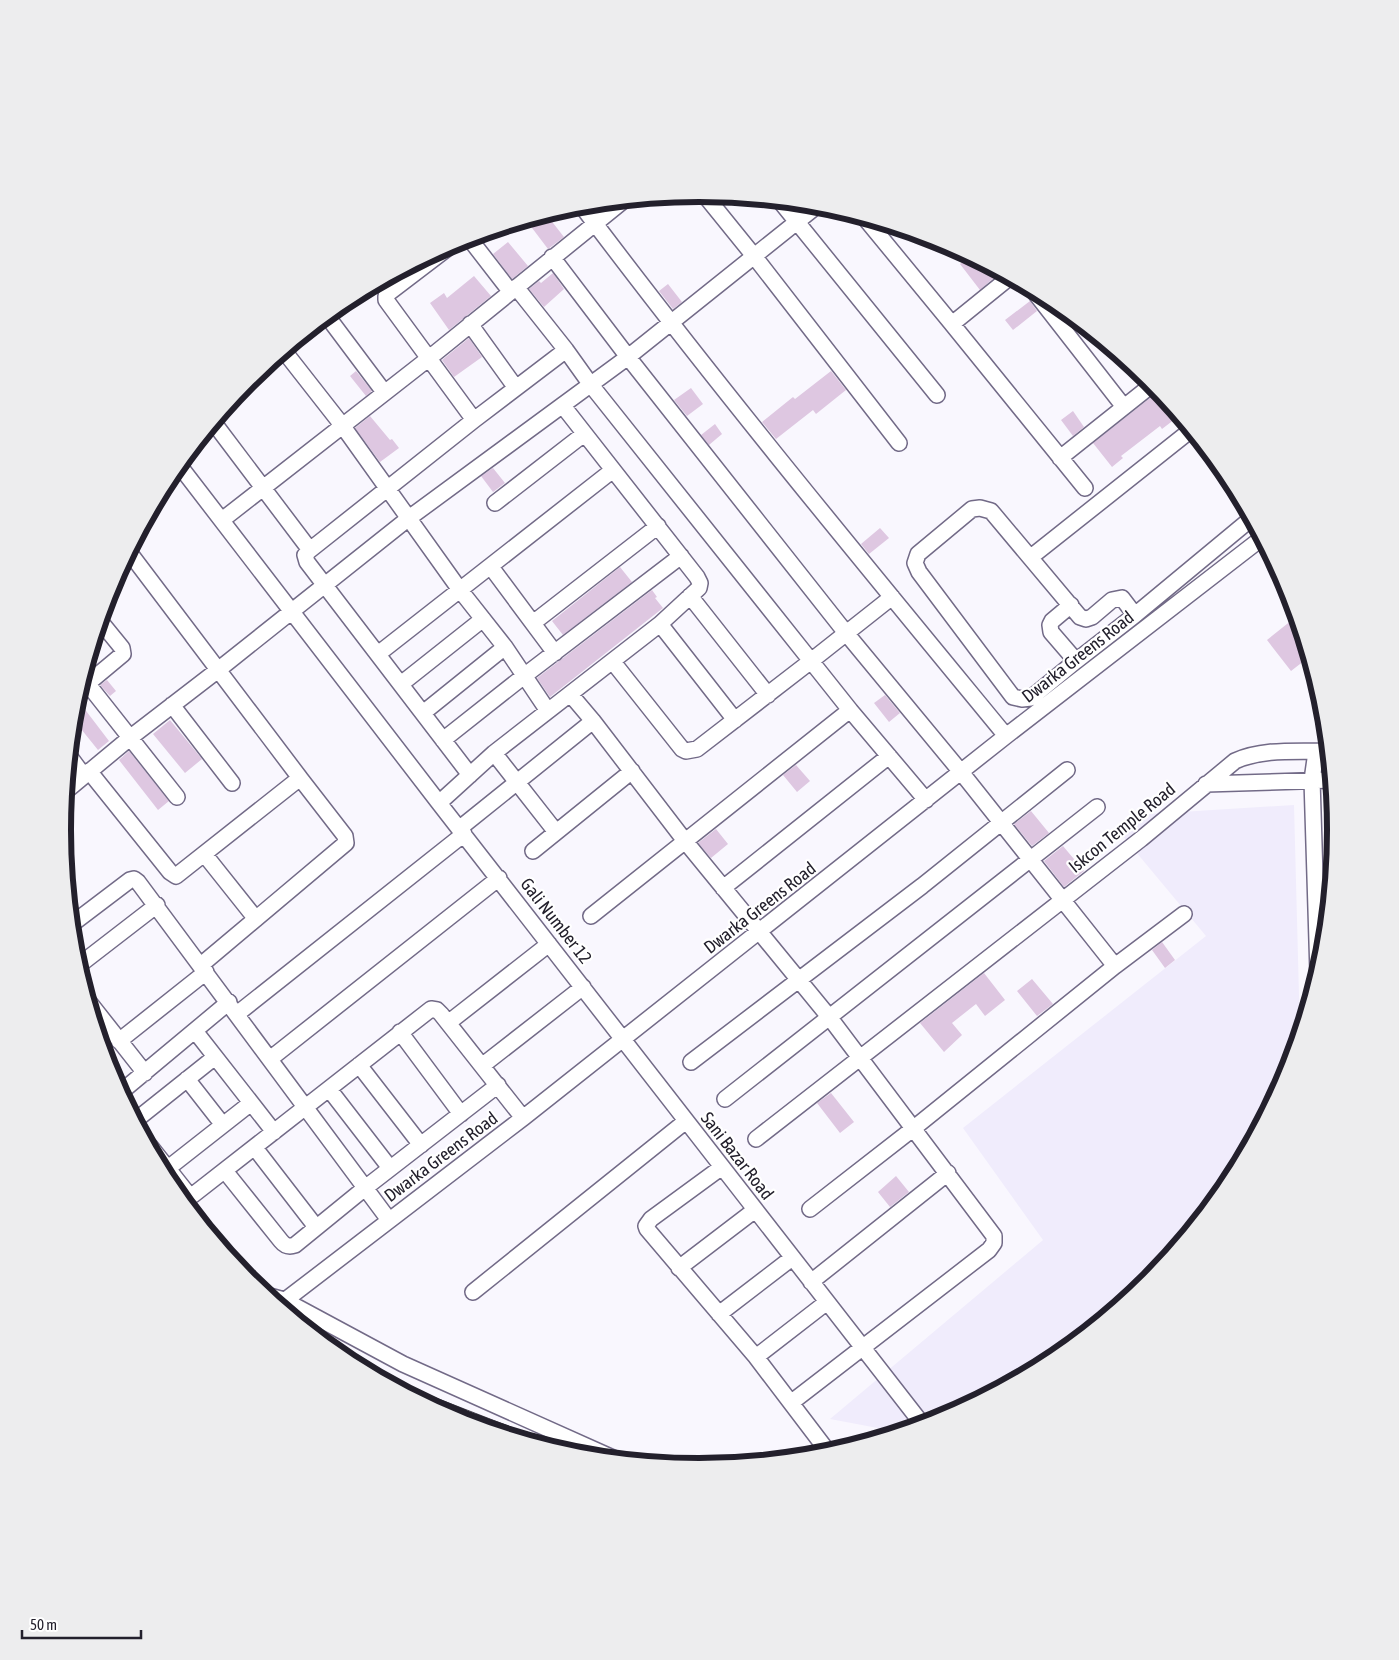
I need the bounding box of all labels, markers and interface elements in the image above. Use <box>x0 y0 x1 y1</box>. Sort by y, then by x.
street label: Dwarka Greens Road <box>1018 606 1138 707</box>
street label: Iskcon Temple Road <box>1064 778 1179 877</box>
street label: Dwarka Greens Road <box>700 857 820 958</box>
street label: Gali Number 12 <box>516 874 596 968</box>
street label: Dwarka Greens Road <box>380 1107 501 1206</box>
street label: Sani Bazar Road <box>697 1108 778 1204</box>
scale bar <box>22 1608 141 1640</box>
text: 50 m <box>30 1616 57 1633</box>

